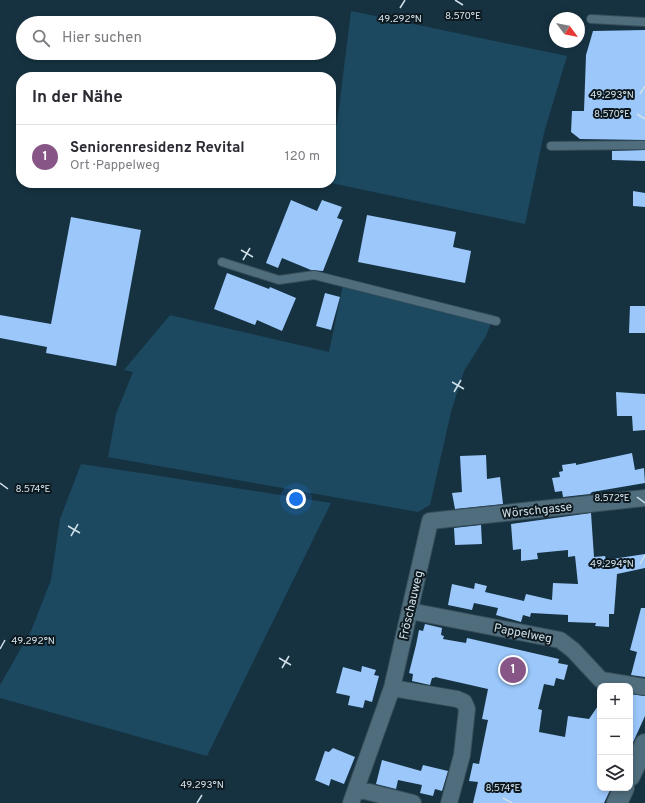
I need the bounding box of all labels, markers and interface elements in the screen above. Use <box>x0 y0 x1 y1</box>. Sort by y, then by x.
text: 8.570°E <box>445 10 481 23</box>
north arrow <box>549 12 585 48</box>
text: 49.292°N <box>378 13 422 26</box>
search box <box>16 16 336 60</box>
icon: search <box>30 27 52 49</box>
text: Hier suchen <box>62 29 142 48</box>
text: In der Nähe <box>32 87 123 109</box>
text: 49.293°N <box>590 89 634 102</box>
text: 8.570°E <box>594 108 630 121</box>
text: Seniorenresidenz Revital <box>70 139 245 158</box>
text: 1 <box>42 149 48 165</box>
text: 120 m <box>285 149 320 165</box>
text: Ort · Pappelweg <box>70 158 160 174</box>
text: 8.574°E <box>16 483 50 496</box>
your location <box>286 489 306 509</box>
text: 8.572°E <box>594 492 630 505</box>
street label: Wörschgasse <box>501 499 573 523</box>
text: 49.294°N <box>590 558 634 571</box>
street label: Fröschauweg <box>396 569 428 641</box>
street label: Pappelweg <box>492 621 553 647</box>
text: 49.292°N <box>11 635 55 648</box>
pin: 1 <box>500 655 526 685</box>
map controls <box>597 683 633 791</box>
button: + <box>597 683 633 719</box>
button: − <box>597 719 633 755</box>
button: layers <box>597 755 633 791</box>
text: 49.293°N <box>180 779 224 792</box>
text: 8.574°E <box>486 782 520 795</box>

